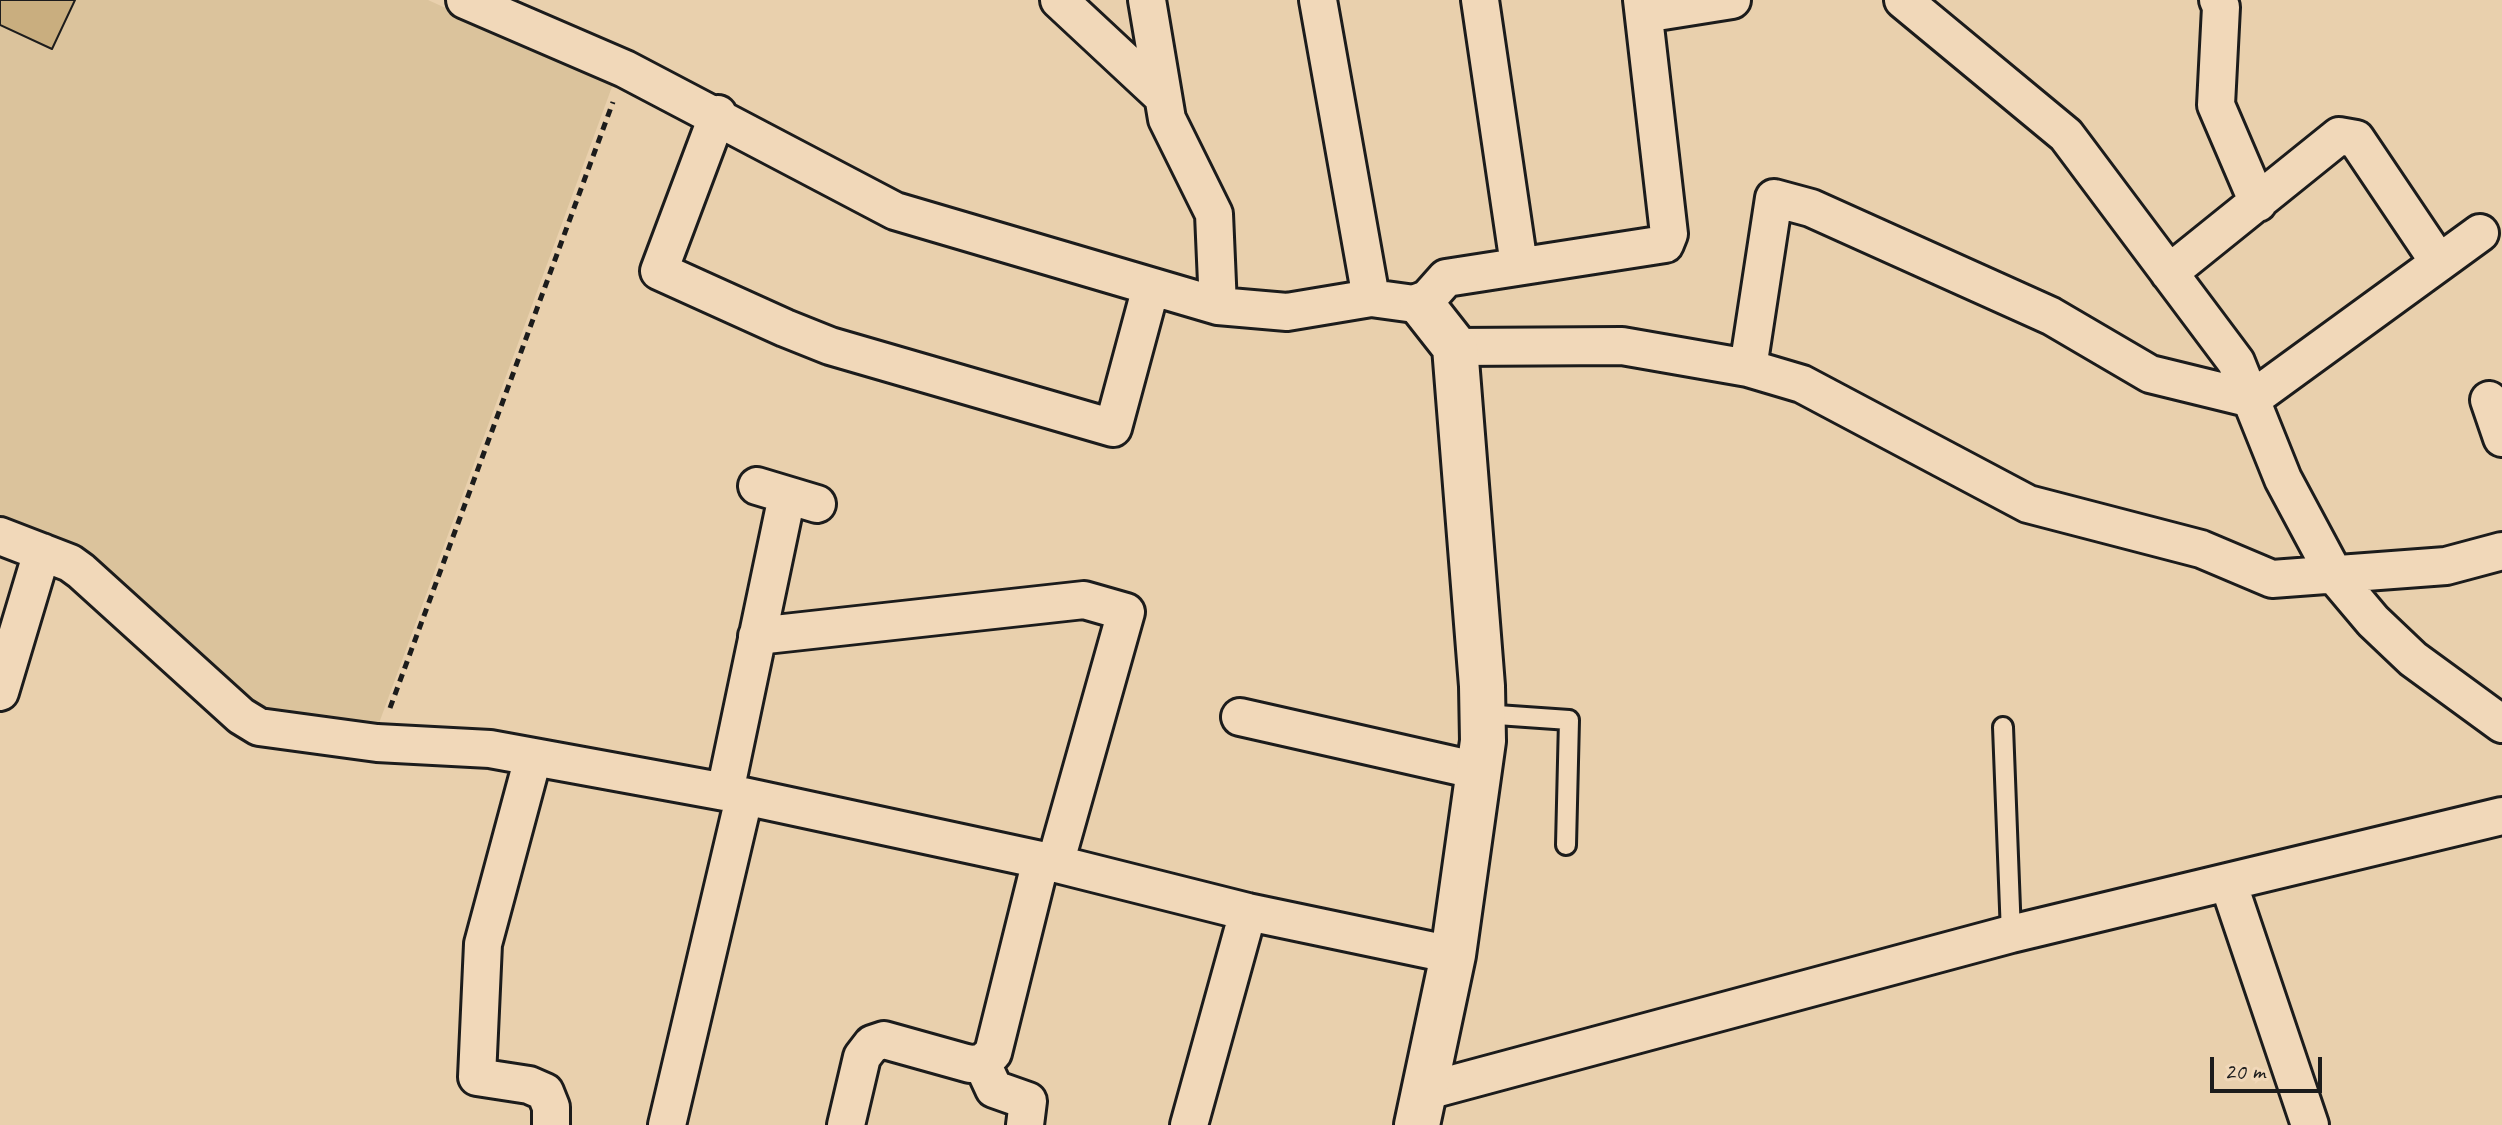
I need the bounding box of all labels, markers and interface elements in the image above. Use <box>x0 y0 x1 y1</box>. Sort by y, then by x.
scale bar <box>2214 1041 2326 1091</box>
text: 20 m <box>2224 1056 2265 1086</box>

